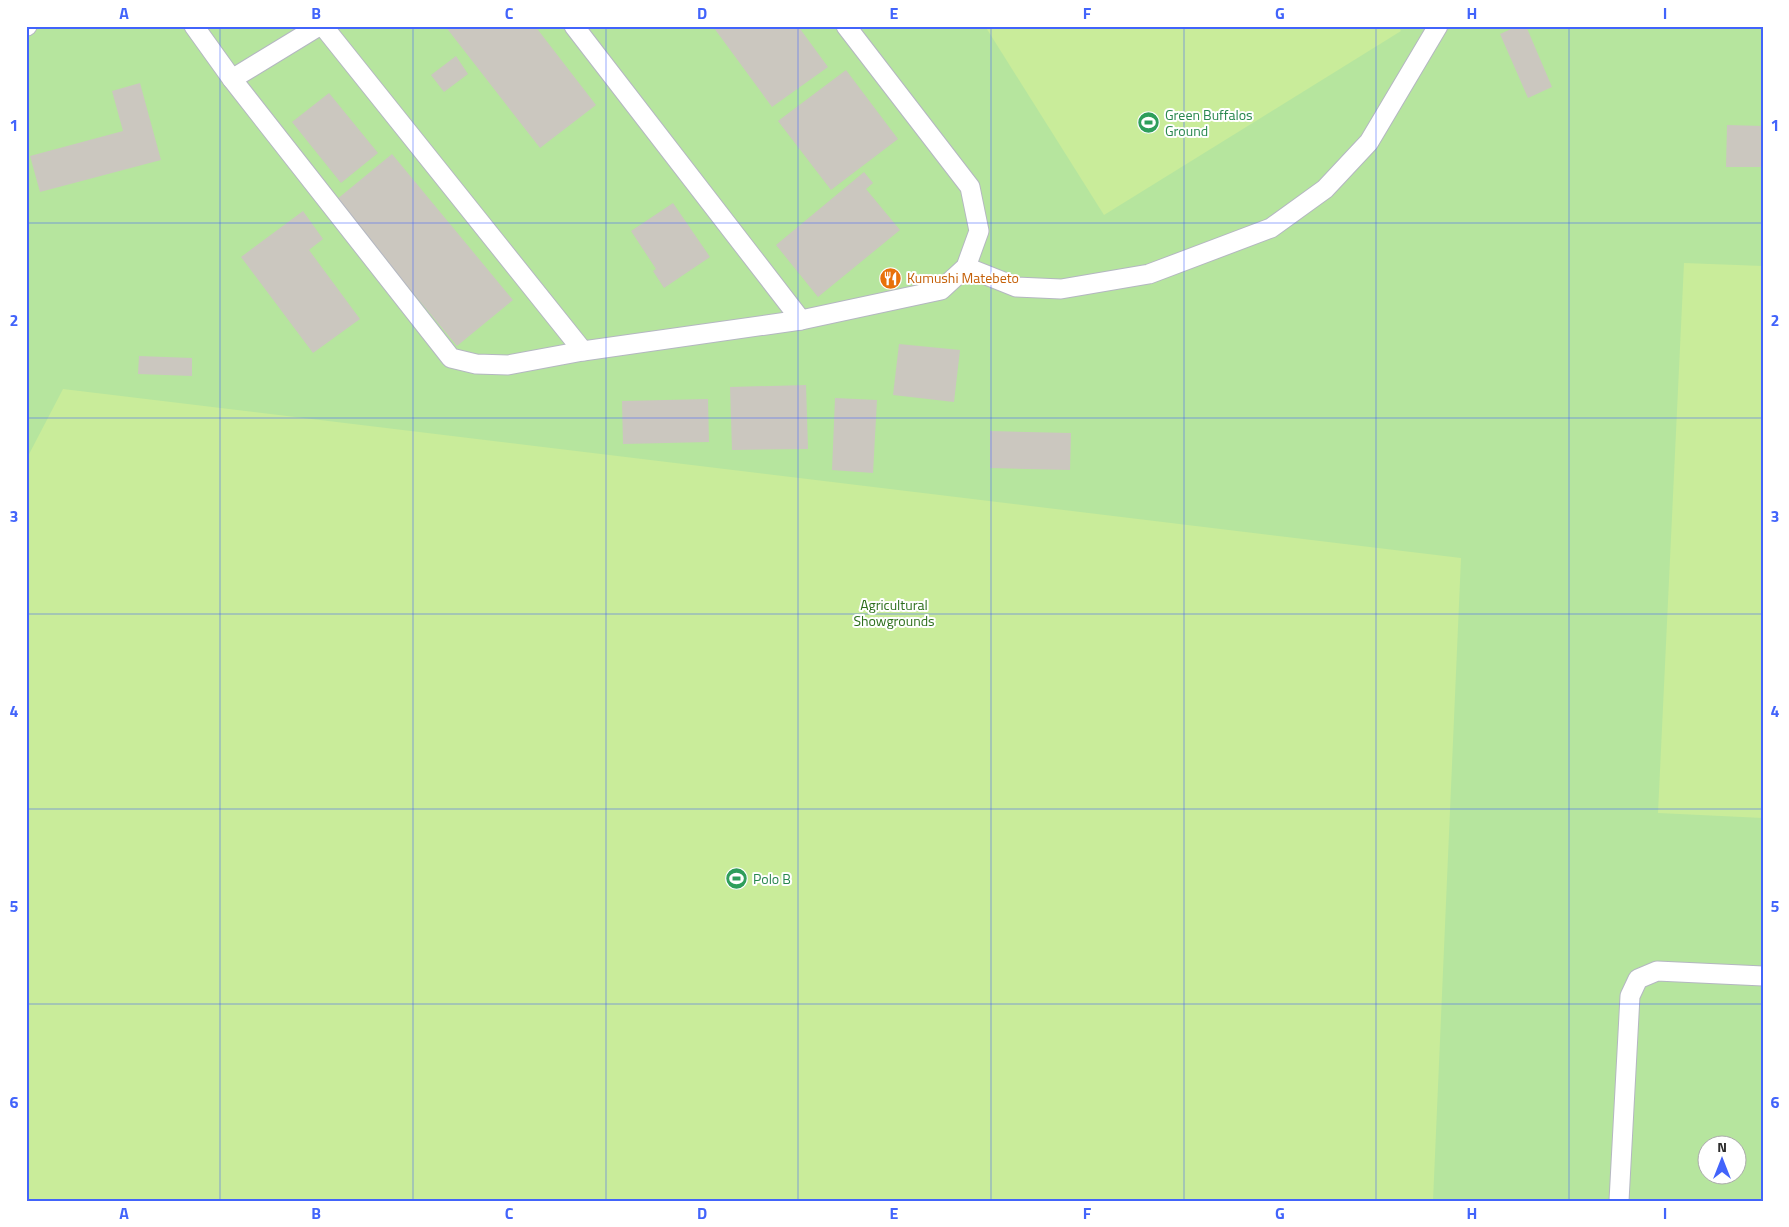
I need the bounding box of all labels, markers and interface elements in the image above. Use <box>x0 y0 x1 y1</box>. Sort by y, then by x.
text: A <box>119 1 129 25</box>
text: B <box>311 1 321 25</box>
text: C <box>505 1 514 25</box>
text: D <box>697 1 707 25</box>
text: E <box>890 1 899 25</box>
text: F <box>1083 1 1092 25</box>
text: G <box>1275 1 1285 25</box>
text: H <box>1467 1 1477 25</box>
text: I <box>1663 1 1667 25</box>
place label: Green Buffalos Ground <box>1165 104 1253 141</box>
sports icon: Green Buffalos Ground <box>1137 111 1161 135</box>
text: 1 <box>10 113 18 137</box>
text: 1 <box>1771 113 1779 137</box>
restaurant icon: Kumushi Matebeto <box>879 266 903 290</box>
place label: Kumushi Matebeto <box>907 267 1019 288</box>
text: 2 <box>10 308 18 332</box>
text: 2 <box>1771 308 1779 332</box>
text: 3 <box>10 504 18 528</box>
text: 3 <box>1771 504 1779 528</box>
park label: Agricultural Showgrounds <box>853 594 935 631</box>
text: 4 <box>10 699 19 723</box>
text: 4 <box>1771 699 1780 723</box>
sports icon: Polo B <box>725 867 749 891</box>
place label: Polo B <box>753 868 791 889</box>
text: 5 <box>10 894 19 918</box>
text: 5 <box>1771 894 1780 918</box>
text: 6 <box>10 1090 19 1114</box>
text: 6 <box>1771 1090 1780 1114</box>
north arrow <box>1696 1134 1746 1184</box>
text: N <box>1717 1136 1727 1157</box>
text: A <box>119 1201 129 1225</box>
text: B <box>311 1201 321 1225</box>
text: C <box>505 1201 514 1225</box>
text: D <box>697 1201 707 1225</box>
text: E <box>890 1201 899 1225</box>
text: F <box>1083 1201 1092 1225</box>
text: G <box>1275 1201 1285 1225</box>
text: H <box>1467 1201 1477 1225</box>
text: I <box>1663 1201 1667 1225</box>

